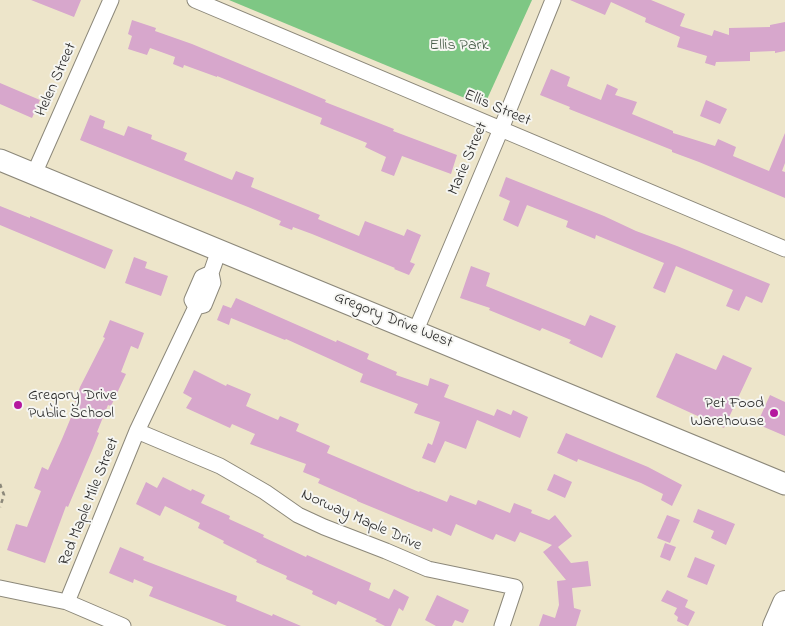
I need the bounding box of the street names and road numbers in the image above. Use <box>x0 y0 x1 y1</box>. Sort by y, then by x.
street label: Helen Street <box>32 40 82 120</box>
street label: Ellis Street <box>461 86 533 132</box>
street label: Marie Street <box>445 119 493 199</box>
street label: Gregory Drive West <box>331 288 455 354</box>
street label: Red Maple Mile Street <box>56 435 124 569</box>
street label: Norway Maple Drive <box>298 486 424 556</box>

